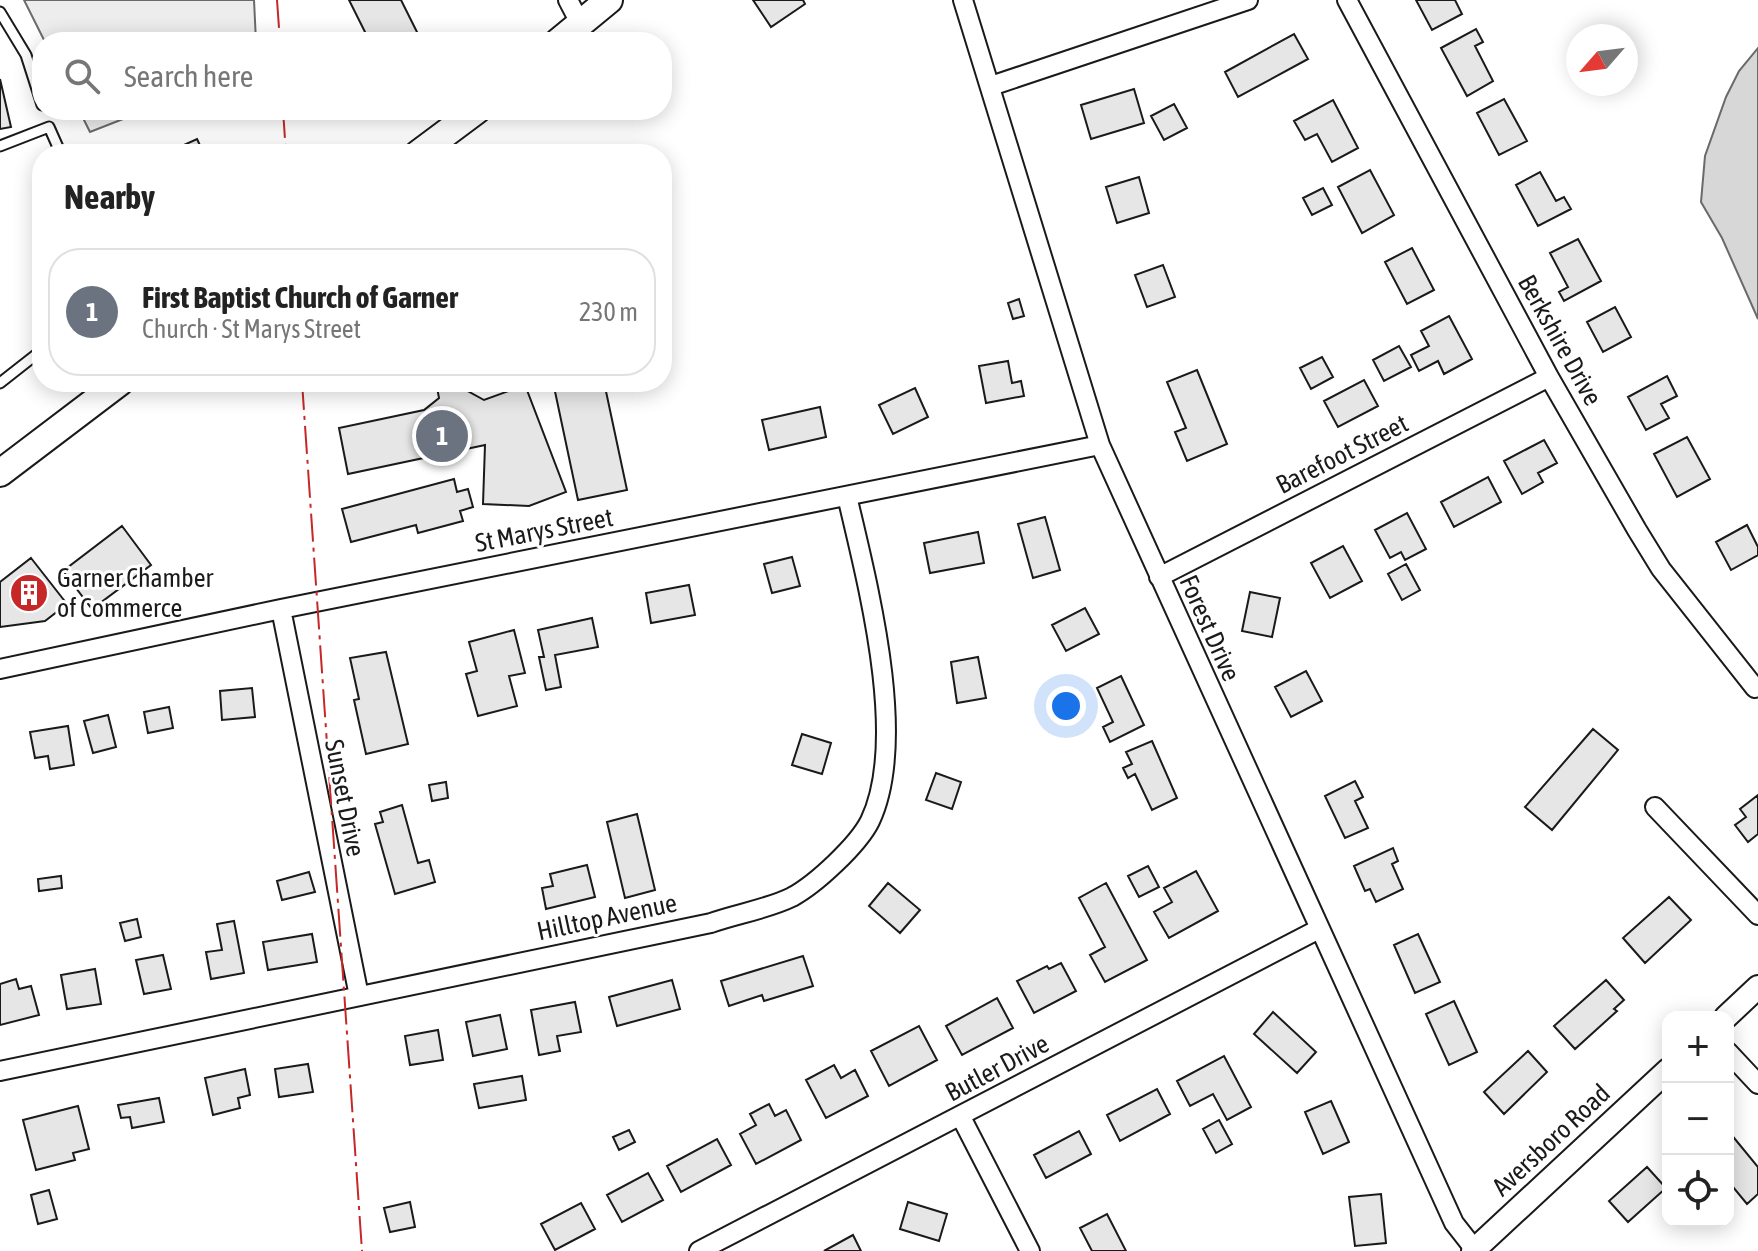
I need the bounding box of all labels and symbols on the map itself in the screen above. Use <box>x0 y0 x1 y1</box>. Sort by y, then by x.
north arrow <box>1566 24 1638 96</box>
street label: Berkshire Drive <box>1512 270 1608 410</box>
pin: 1 <box>416 406 468 466</box>
street label: Barefoot Street <box>1271 408 1413 500</box>
street label: St Marys Street <box>473 502 615 558</box>
place label: Garner Chamber of Commerce <box>57 563 213 623</box>
street label: Forest Drive <box>1173 571 1247 685</box>
building icon: Garner Chamber of Commerce <box>8 572 50 614</box>
your location <box>1046 686 1086 726</box>
street label: Sunset Drive <box>319 737 371 859</box>
street label: Hilltop Avenue <box>534 888 680 946</box>
street label: Butler Drive <box>940 1028 1054 1108</box>
street label: Aversboro Road <box>1486 1078 1616 1202</box>

